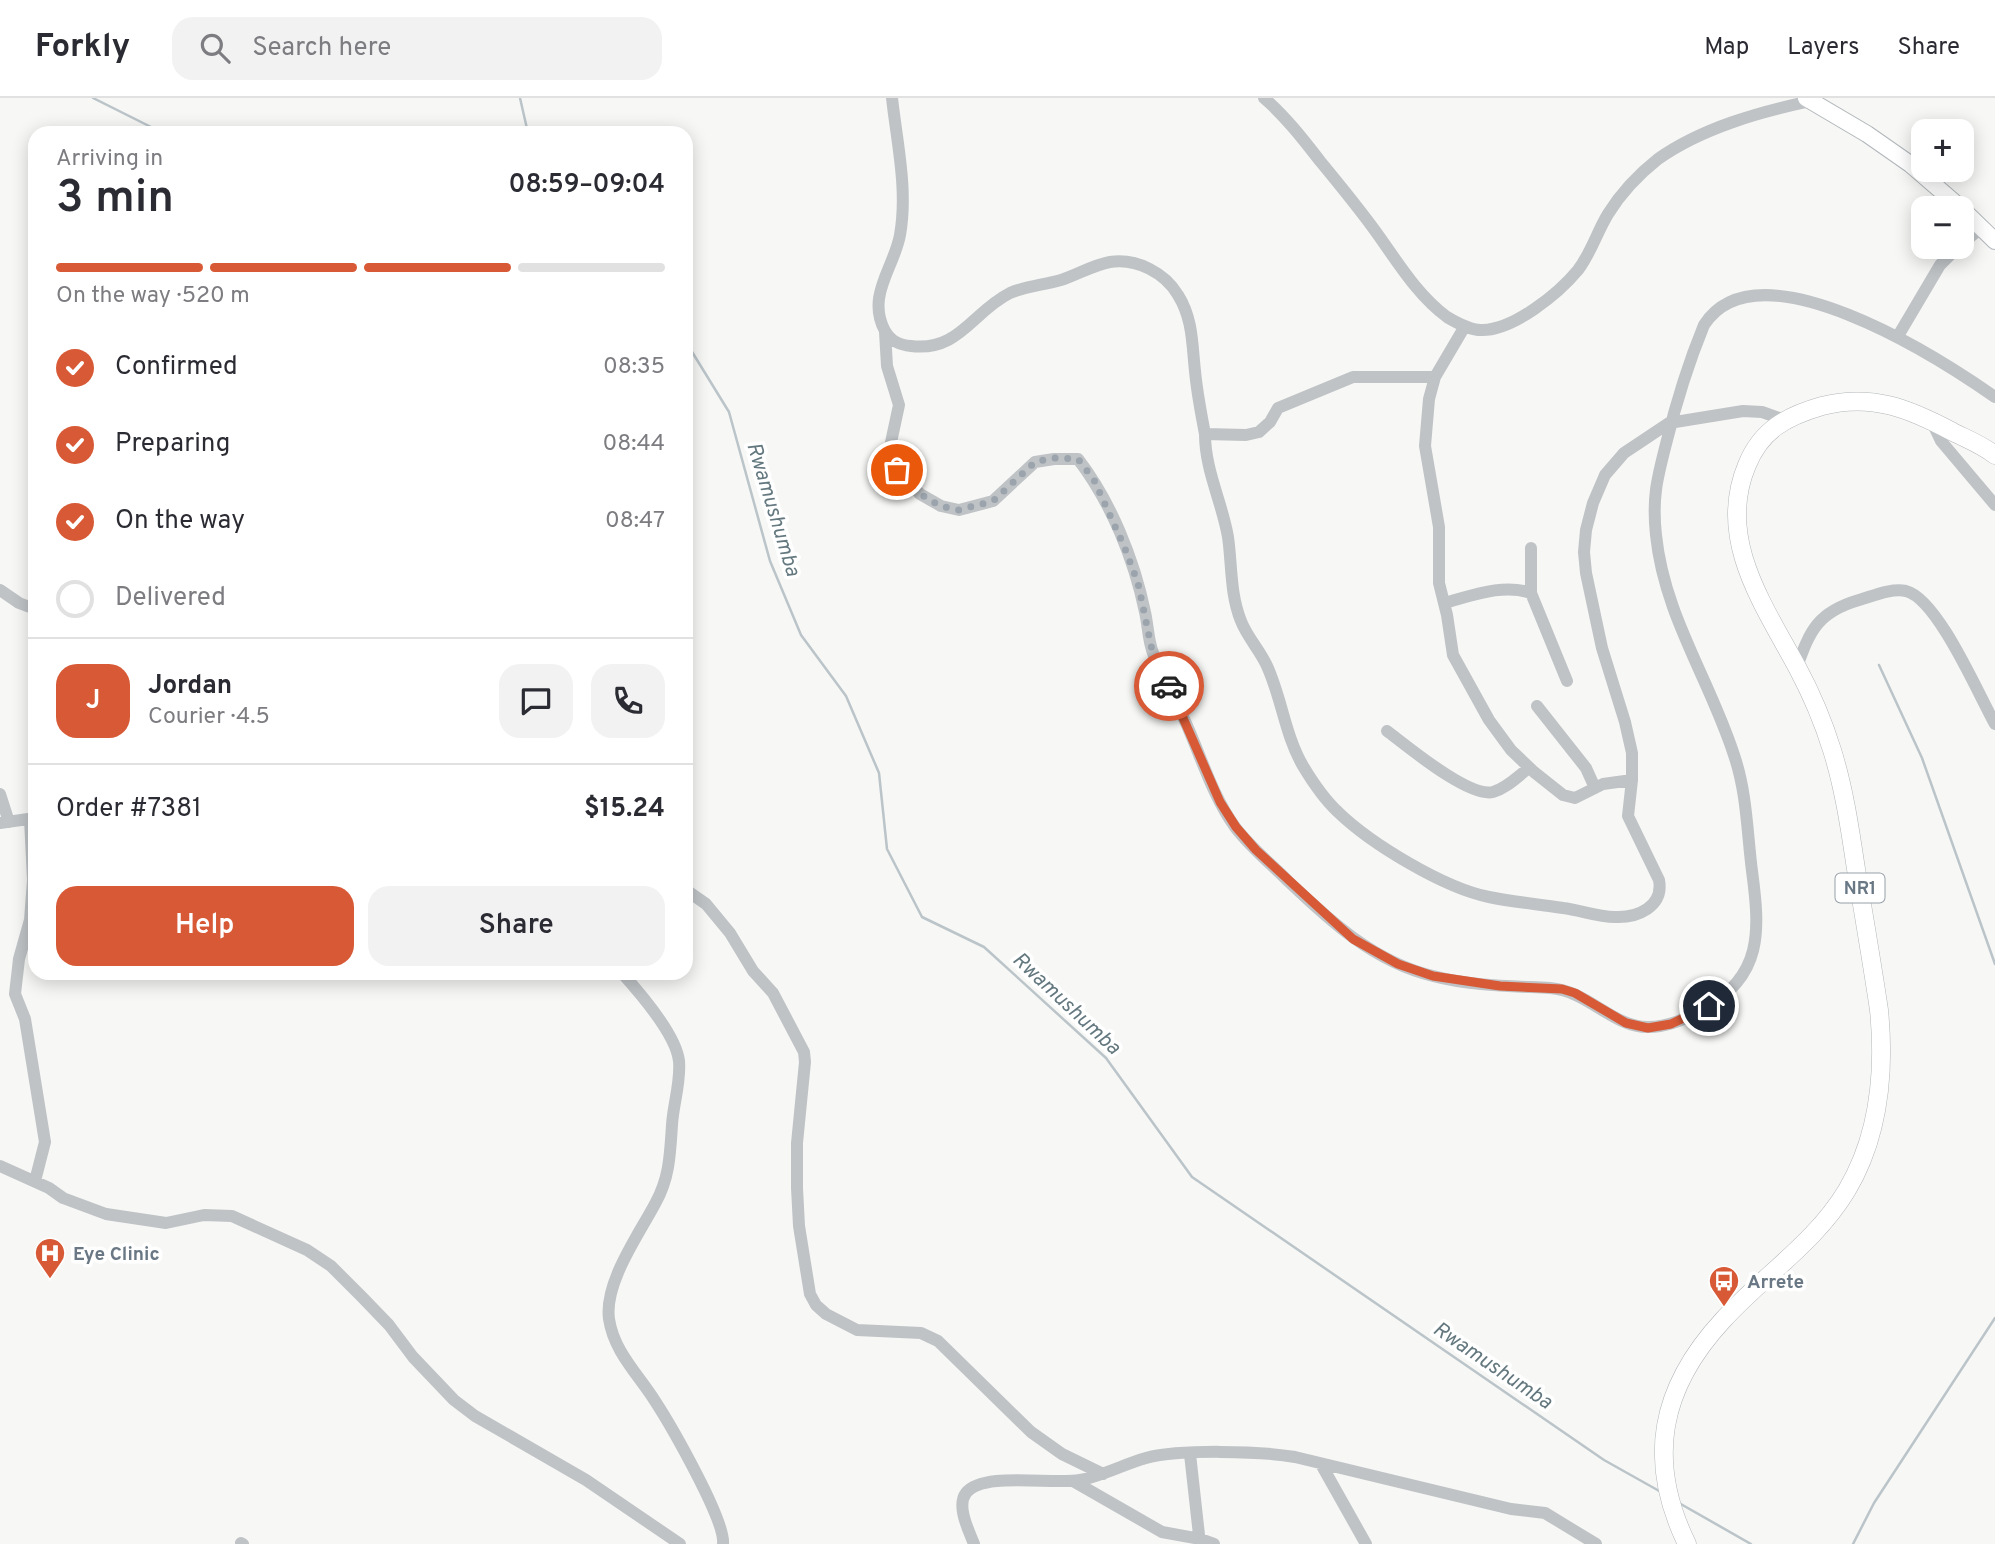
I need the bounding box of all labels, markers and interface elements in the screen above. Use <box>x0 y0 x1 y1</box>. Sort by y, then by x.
search box <box>172 17 662 80</box>
text: Forkly <box>35 27 130 69</box>
icon: search <box>196 29 234 67</box>
text: Search here <box>252 32 391 65</box>
text: Map <box>1704 33 1749 63</box>
text: Layers <box>1787 33 1859 63</box>
text: Share <box>1897 33 1960 63</box>
map controls <box>1911 119 1974 259</box>
button: + <box>1911 119 1974 182</box>
text: Arriving in <box>56 145 163 174</box>
text: 08:59–09:04 <box>508 169 665 202</box>
text: 3 min <box>56 170 174 229</box>
button: − <box>1911 196 1974 259</box>
text: On the way · 520 m <box>56 282 250 311</box>
icon: check <box>56 349 94 387</box>
text: Confirmed <box>115 351 238 384</box>
text: 08:35 <box>603 353 665 382</box>
icon: check <box>56 426 94 464</box>
text: Preparing <box>115 428 230 461</box>
text: 08:44 <box>602 430 665 459</box>
water label: Rwamushumba <box>739 439 806 580</box>
pin <box>867 440 927 500</box>
icon: bag <box>878 451 916 489</box>
icon: check <box>56 503 94 541</box>
text: On the way <box>115 505 245 538</box>
text: 08:47 <box>605 507 665 536</box>
text: Delivered <box>115 582 226 615</box>
courier <box>1134 651 1204 721</box>
button: chat <box>499 664 573 738</box>
button: phone <box>591 664 665 738</box>
icon: car <box>1150 667 1188 705</box>
text: Jordan <box>148 670 232 703</box>
text: J <box>86 685 100 718</box>
text: Courier · 4.5 <box>148 703 270 732</box>
text: Order #7381 <box>56 793 202 826</box>
text: $15.24 <box>584 793 665 826</box>
road number: NR1 <box>1836 874 1884 902</box>
button: Help <box>56 886 354 966</box>
button: Share <box>368 886 665 966</box>
water label: Rwamushumba <box>1006 947 1126 1061</box>
pin <box>1679 976 1739 1036</box>
icon: home <box>1690 987 1728 1025</box>
hospital icon: Eye Clinic <box>33 1236 67 1280</box>
place label: Eye Clinic <box>73 1243 160 1267</box>
bus stop icon: Arrete <box>1707 1264 1741 1308</box>
place label: Arrete <box>1747 1271 1804 1295</box>
water label: Rwamushumba <box>1427 1316 1557 1416</box>

